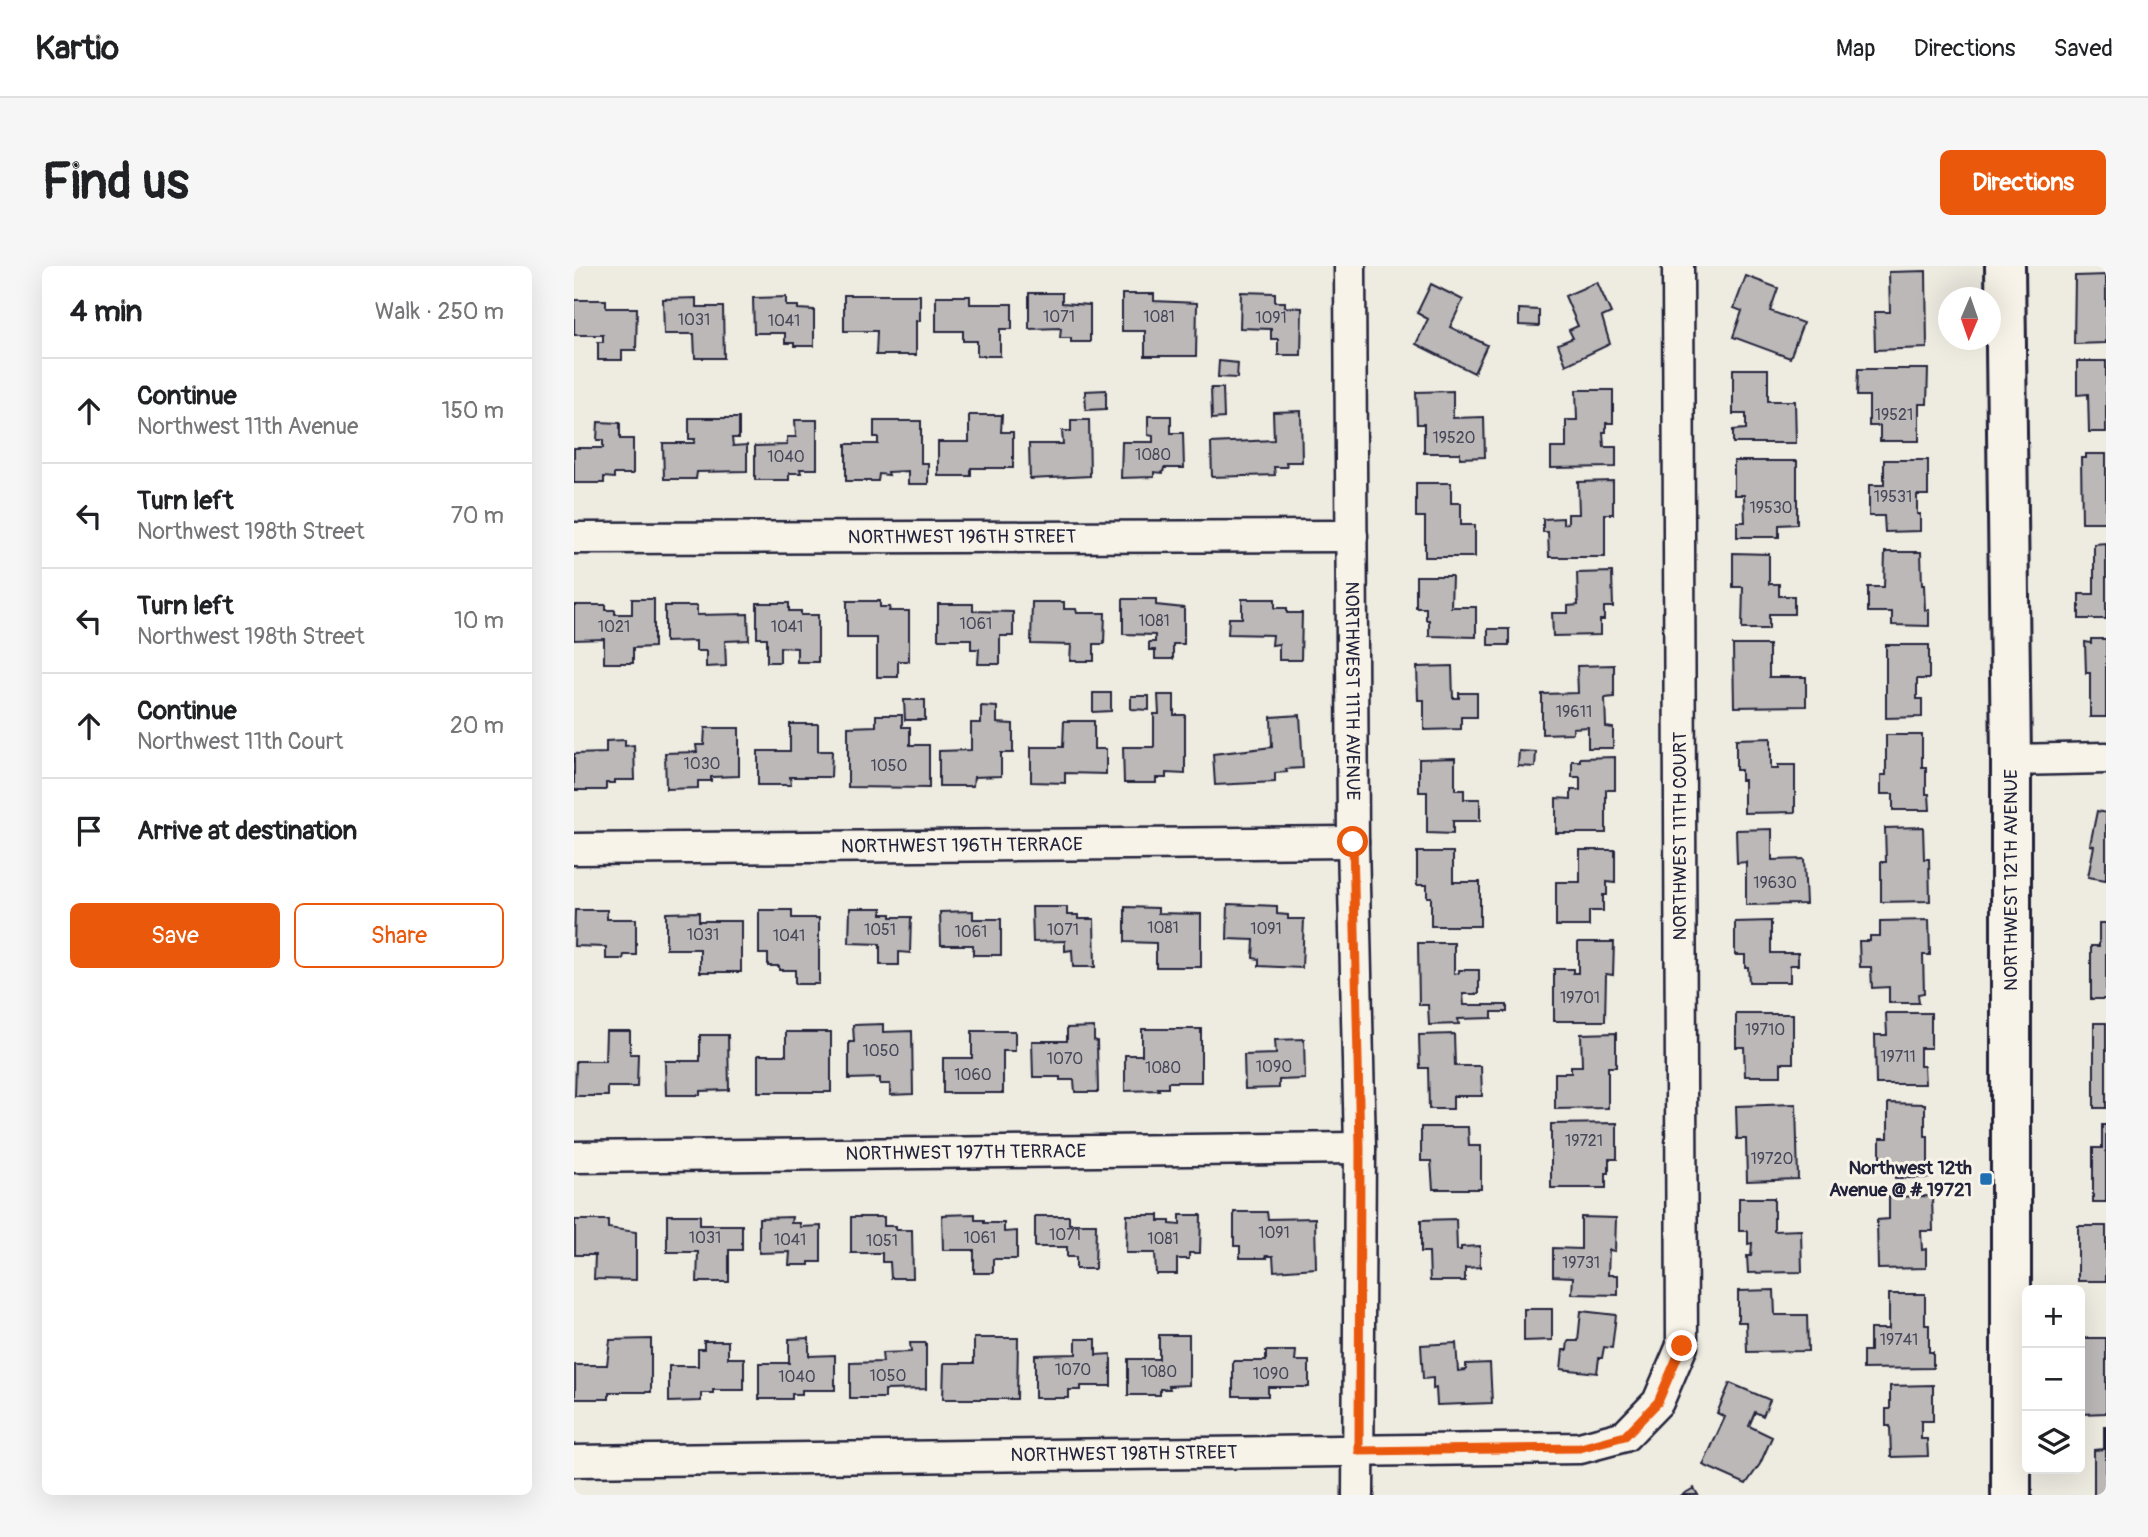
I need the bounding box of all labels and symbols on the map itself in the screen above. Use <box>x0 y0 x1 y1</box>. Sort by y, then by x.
north arrow <box>1938 287 2001 350</box>
house number: 1071 <box>1043 307 1075 327</box>
house number: 1081 <box>1143 307 1175 327</box>
house number: 1091 <box>1255 308 1287 328</box>
house number: 1031 <box>678 310 710 330</box>
house number: 1041 <box>768 311 800 331</box>
house number: 19521 <box>1875 405 1913 425</box>
house number: 19520 <box>1432 428 1476 448</box>
house number: 1080 <box>1135 445 1171 465</box>
house number: 1040 <box>767 447 805 467</box>
house number: 19531 <box>1874 487 1912 507</box>
house number: 19530 <box>1749 498 1793 518</box>
street label: NORTHWEST 196TH STREET <box>848 525 1076 549</box>
street label: NORTHWEST 11TH AVENUE <box>1340 582 1365 801</box>
house number: 1081 <box>1138 611 1170 631</box>
house number: 1061 <box>960 614 992 634</box>
house number: 1021 <box>598 617 630 637</box>
house number: 1041 <box>771 617 803 637</box>
house number: 19611 <box>1556 702 1592 722</box>
street label: NORTHWEST 11TH COURT <box>1668 731 1692 941</box>
house number: 1030 <box>683 754 721 774</box>
house number: 1050 <box>871 756 907 776</box>
street label: NORTHWEST 12TH AVENUE <box>1999 769 2023 991</box>
route start <box>1337 826 1368 857</box>
street label: NORTHWEST 196TH TERRACE <box>841 832 1083 859</box>
house number: 19630 <box>1753 873 1797 893</box>
house number: 1081 <box>1147 918 1179 938</box>
house number: 1091 <box>1250 919 1282 939</box>
house number: 1051 <box>864 920 896 940</box>
house number: 1071 <box>1047 920 1079 940</box>
house number: 1061 <box>955 922 987 942</box>
house number: 1031 <box>687 925 719 945</box>
house number: 1041 <box>773 926 805 946</box>
house number: 19701 <box>1560 988 1600 1008</box>
house number: 19710 <box>1745 1020 1785 1040</box>
house number: 1050 <box>863 1041 899 1061</box>
house number: 19711 <box>1880 1047 1916 1067</box>
house number: 1070 <box>1047 1049 1083 1069</box>
house number: 1090 <box>1256 1057 1292 1077</box>
house number: 1080 <box>1145 1058 1181 1078</box>
house number: 1060 <box>954 1065 992 1085</box>
house number: 19721 <box>1565 1131 1603 1151</box>
street label: NORTHWEST 197TH TERRACE <box>845 1139 1087 1166</box>
house number: 19720 <box>1751 1149 1793 1169</box>
place label: Northwest 12th Avenue @ # 19721 <box>1829 1156 1972 1202</box>
marker: Northwest 12th Avenue @ # 19721 <box>1978 1171 1994 1187</box>
house number: 1091 <box>1258 1223 1290 1243</box>
house number: 1071 <box>1049 1225 1081 1245</box>
house number: 1031 <box>689 1228 721 1248</box>
house number: 1061 <box>964 1228 996 1248</box>
house number: 1081 <box>1147 1229 1179 1249</box>
house number: 1041 <box>774 1230 806 1250</box>
house number: 1051 <box>866 1231 898 1251</box>
house number: 19731 <box>1562 1253 1600 1273</box>
route end <box>1666 1330 1697 1361</box>
house number: 19741 <box>1880 1330 1918 1350</box>
house number: 1070 <box>1055 1360 1091 1380</box>
house number: 1080 <box>1141 1362 1177 1382</box>
house number: 1090 <box>1253 1364 1289 1384</box>
house number: 1050 <box>870 1366 906 1386</box>
house number: 1040 <box>778 1367 816 1387</box>
street label: NORTHWEST 198TH STREET <box>1010 1440 1238 1467</box>

